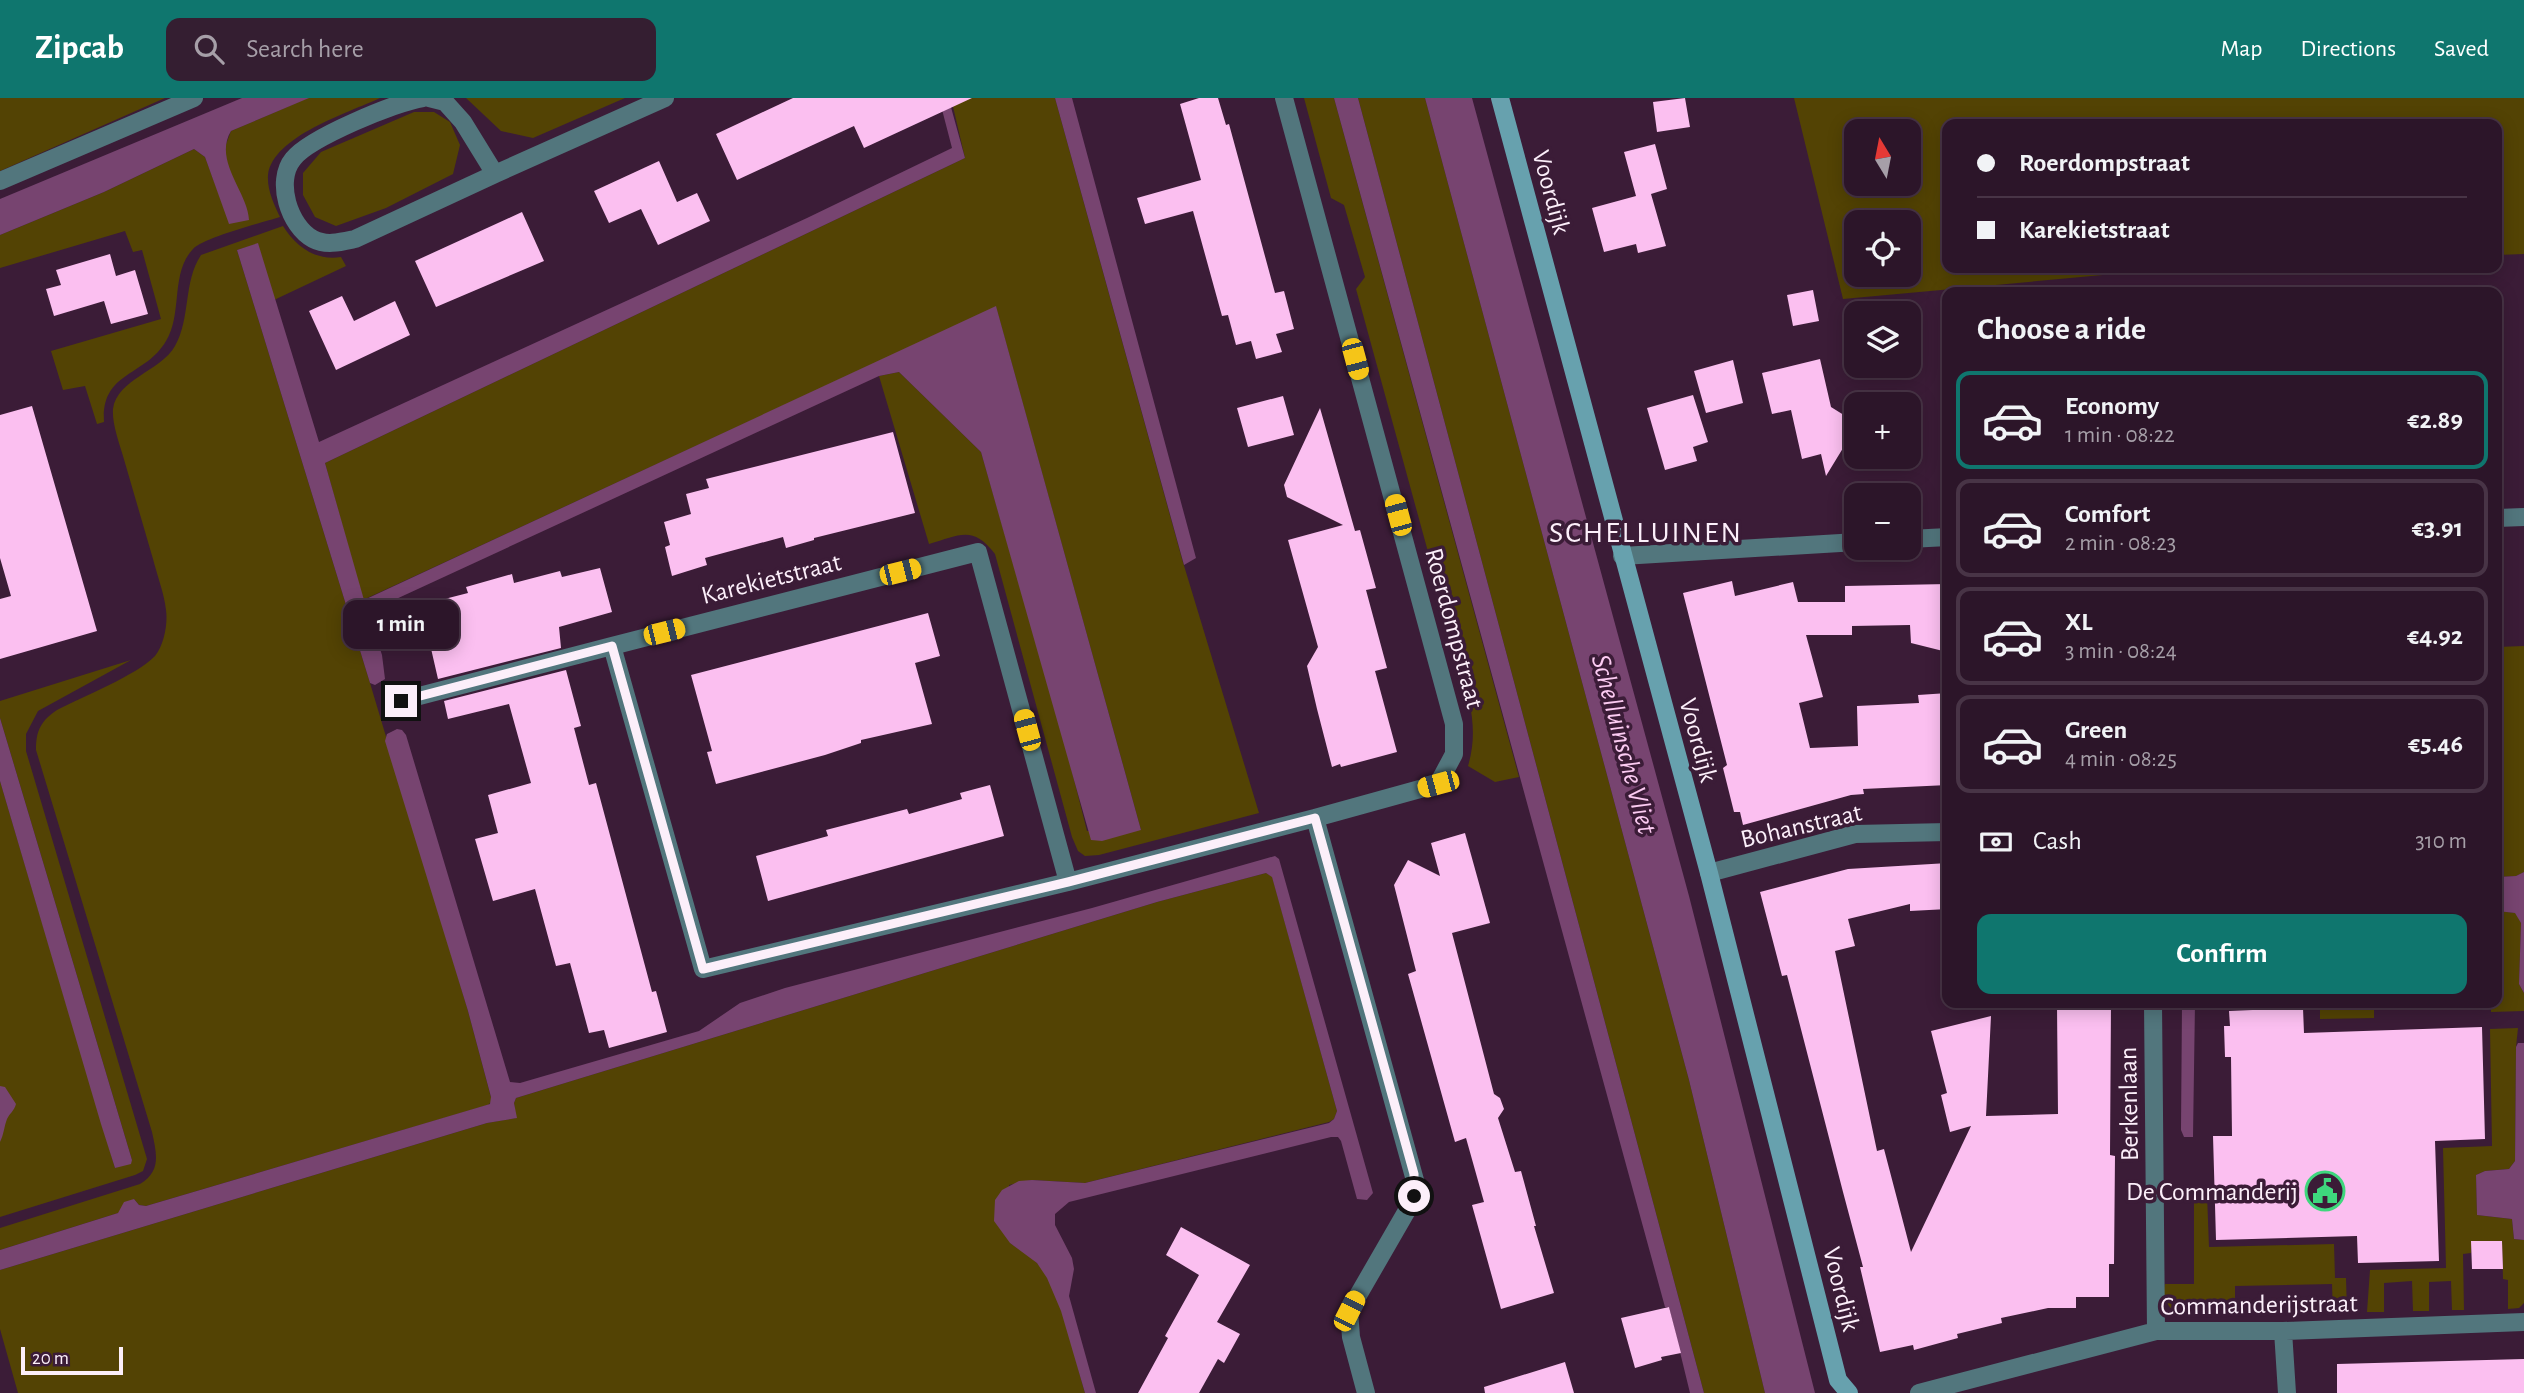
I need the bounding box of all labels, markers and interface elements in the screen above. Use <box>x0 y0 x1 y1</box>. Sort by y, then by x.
search box <box>166 18 656 81</box>
icon: search <box>190 30 228 68</box>
text: Zipcab <box>35 32 124 65</box>
text: Search here <box>246 36 364 62</box>
text: Map <box>2220 37 2262 61</box>
text: Directions <box>2300 37 2396 61</box>
text: Saved <box>2434 37 2489 61</box>
north arrow <box>1844 119 1922 196</box>
map controls <box>1844 119 1921 560</box>
street label: Voordijk <box>1527 148 1575 237</box>
text: Roerdompstraat <box>2019 150 2190 176</box>
button: locate <box>1844 210 1921 287</box>
text: Karekietstraat <box>2019 217 2170 243</box>
button: layers <box>1844 301 1921 378</box>
text: Choose a ride <box>1977 313 2146 345</box>
car <box>1340 336 1371 382</box>
icon: car <box>1981 389 2044 452</box>
button: + <box>1844 392 1921 469</box>
text: Economy <box>2065 393 2159 419</box>
text: €2.89 <box>2407 407 2463 433</box>
text: 1 min · 08:22 <box>2065 424 2175 447</box>
button: − <box>1844 483 1921 560</box>
car <box>1383 492 1414 538</box>
icon: car <box>1981 497 2044 560</box>
text: Comfort <box>2065 501 2150 527</box>
text: €3.91 <box>2412 515 2463 541</box>
district label: SCHELLUINEN <box>1549 518 1743 548</box>
text: 2 min · 08:23 <box>2065 532 2176 555</box>
street label: Roerdompstraat <box>1420 545 1488 711</box>
street label: Karekietstraat <box>699 549 844 609</box>
car <box>878 557 923 587</box>
callout: 1 min <box>343 600 459 648</box>
icon: car <box>1981 605 2044 668</box>
text: XL <box>2065 609 2092 635</box>
text: 1 min <box>377 613 425 636</box>
car <box>642 617 687 647</box>
text: €4.92 <box>2407 623 2463 649</box>
text: 3 min · 08:24 <box>2065 640 2177 663</box>
water label: Schelluinsche Vliet <box>1586 652 1661 838</box>
route end <box>385 685 417 717</box>
street label: Voordijk <box>1674 696 1722 785</box>
car <box>1012 707 1043 753</box>
icon: car <box>1981 713 2044 776</box>
text: Green <box>2065 717 2127 743</box>
text: €5.46 <box>2408 731 2463 757</box>
text: 4 min · 08:25 <box>2065 748 2177 771</box>
car <box>1415 768 1462 800</box>
street label: Bohanstraat <box>1738 799 1864 853</box>
icon: cash <box>1977 823 2015 861</box>
text: Cash <box>2033 828 2082 854</box>
text: 310 m <box>2415 830 2467 853</box>
button: Confirm <box>1977 914 2467 994</box>
street label: Berkenlaan <box>2115 1046 2143 1161</box>
public building icon: De Commanderij <box>2304 1170 2346 1212</box>
place label: De Commanderij <box>2126 1179 2298 1205</box>
route start <box>1398 1180 1430 1212</box>
street label: Voordijk <box>1818 1245 1864 1334</box>
car <box>1331 1288 1368 1334</box>
street label: Commanderijstraat <box>2160 1290 2358 1320</box>
scale bar <box>21 1344 122 1376</box>
text: 20 m <box>32 1349 69 1368</box>

